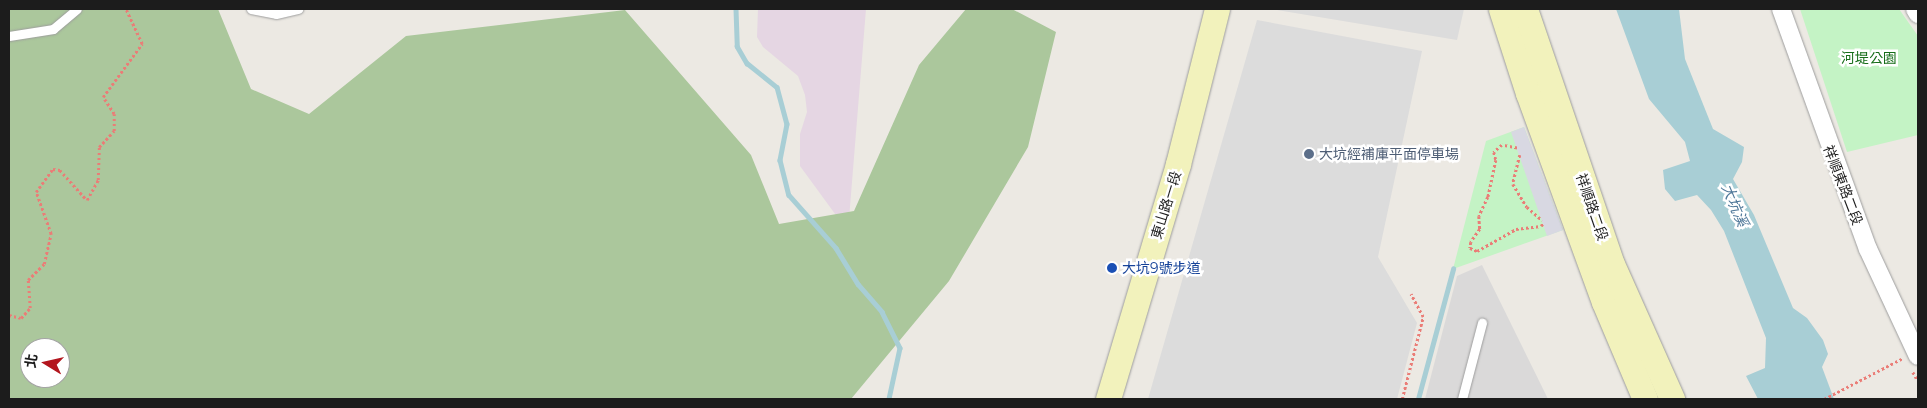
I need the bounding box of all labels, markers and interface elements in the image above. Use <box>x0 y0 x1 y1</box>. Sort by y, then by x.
park label: 河堤公園 <box>1841 50 1897 66</box>
street label: 祥順東路二段 <box>1820 143 1866 227</box>
place label: 大坑經補庫平面停車場 <box>1319 146 1459 162</box>
marker: 大坑經補庫平面停車場 <box>1303 148 1315 160</box>
street label: 東山路一段 <box>1148 169 1184 241</box>
street label: 祥順路二段 <box>1573 171 1611 243</box>
water label: 大坑溪 <box>1718 181 1752 229</box>
place label: 大坑9號步道 <box>1122 260 1201 276</box>
marker: 大坑9號步道 <box>1106 262 1118 274</box>
north arrow <box>20 338 70 388</box>
text: 北 <box>21 352 41 369</box>

